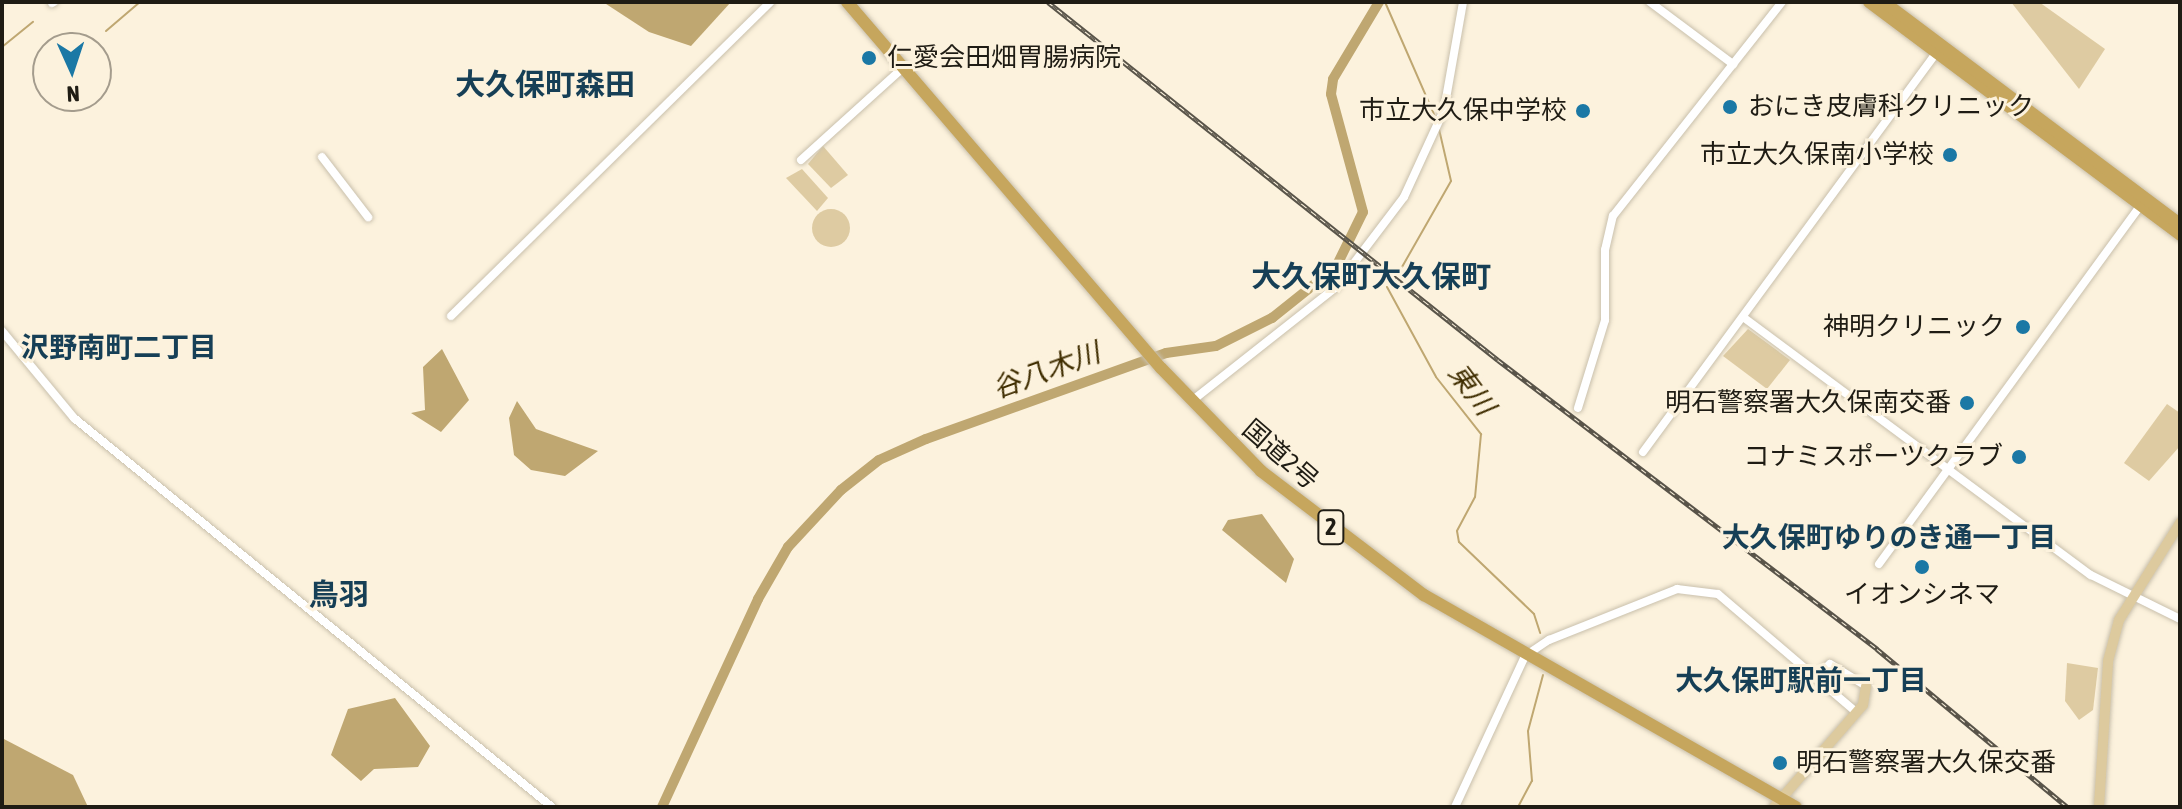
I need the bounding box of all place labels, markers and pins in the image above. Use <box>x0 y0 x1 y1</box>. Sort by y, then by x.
place label: 仁愛会田畑胃腸病院 <box>887 42 1121 74</box>
marker: 仁愛会田畑胃腸病院 <box>858 47 880 69</box>
place label: おにき皮膚科クリニック <box>1748 91 2034 123</box>
place label: 市立大久保中学校 <box>1359 95 1567 127</box>
marker: おにき皮膚科クリニック <box>1719 96 1741 118</box>
marker: 市立大久保中学校 <box>1574 102 1592 120</box>
place label: 市立大久保南小学校 <box>1700 139 1934 171</box>
marker: 市立大久保南小学校 <box>1941 146 1959 164</box>
place label: 神明クリニック <box>1823 311 2005 343</box>
marker: 神明クリニック <box>2012 316 2034 338</box>
place label: 明石警察署大久保南交番 <box>1665 387 1951 419</box>
marker: 明石警察署大久保南交番 <box>1958 394 1976 412</box>
place label: コナミスポーツクラブ <box>1743 441 2003 473</box>
marker: コナミスポーツクラブ <box>2010 448 2028 466</box>
marker: イオンシネマ <box>1913 558 1931 576</box>
place label: イオンシネマ <box>1844 579 2000 611</box>
place label: 明石警察署大久保交番 <box>1796 747 2056 779</box>
marker: 明石警察署大久保交番 <box>1771 754 1789 772</box>

